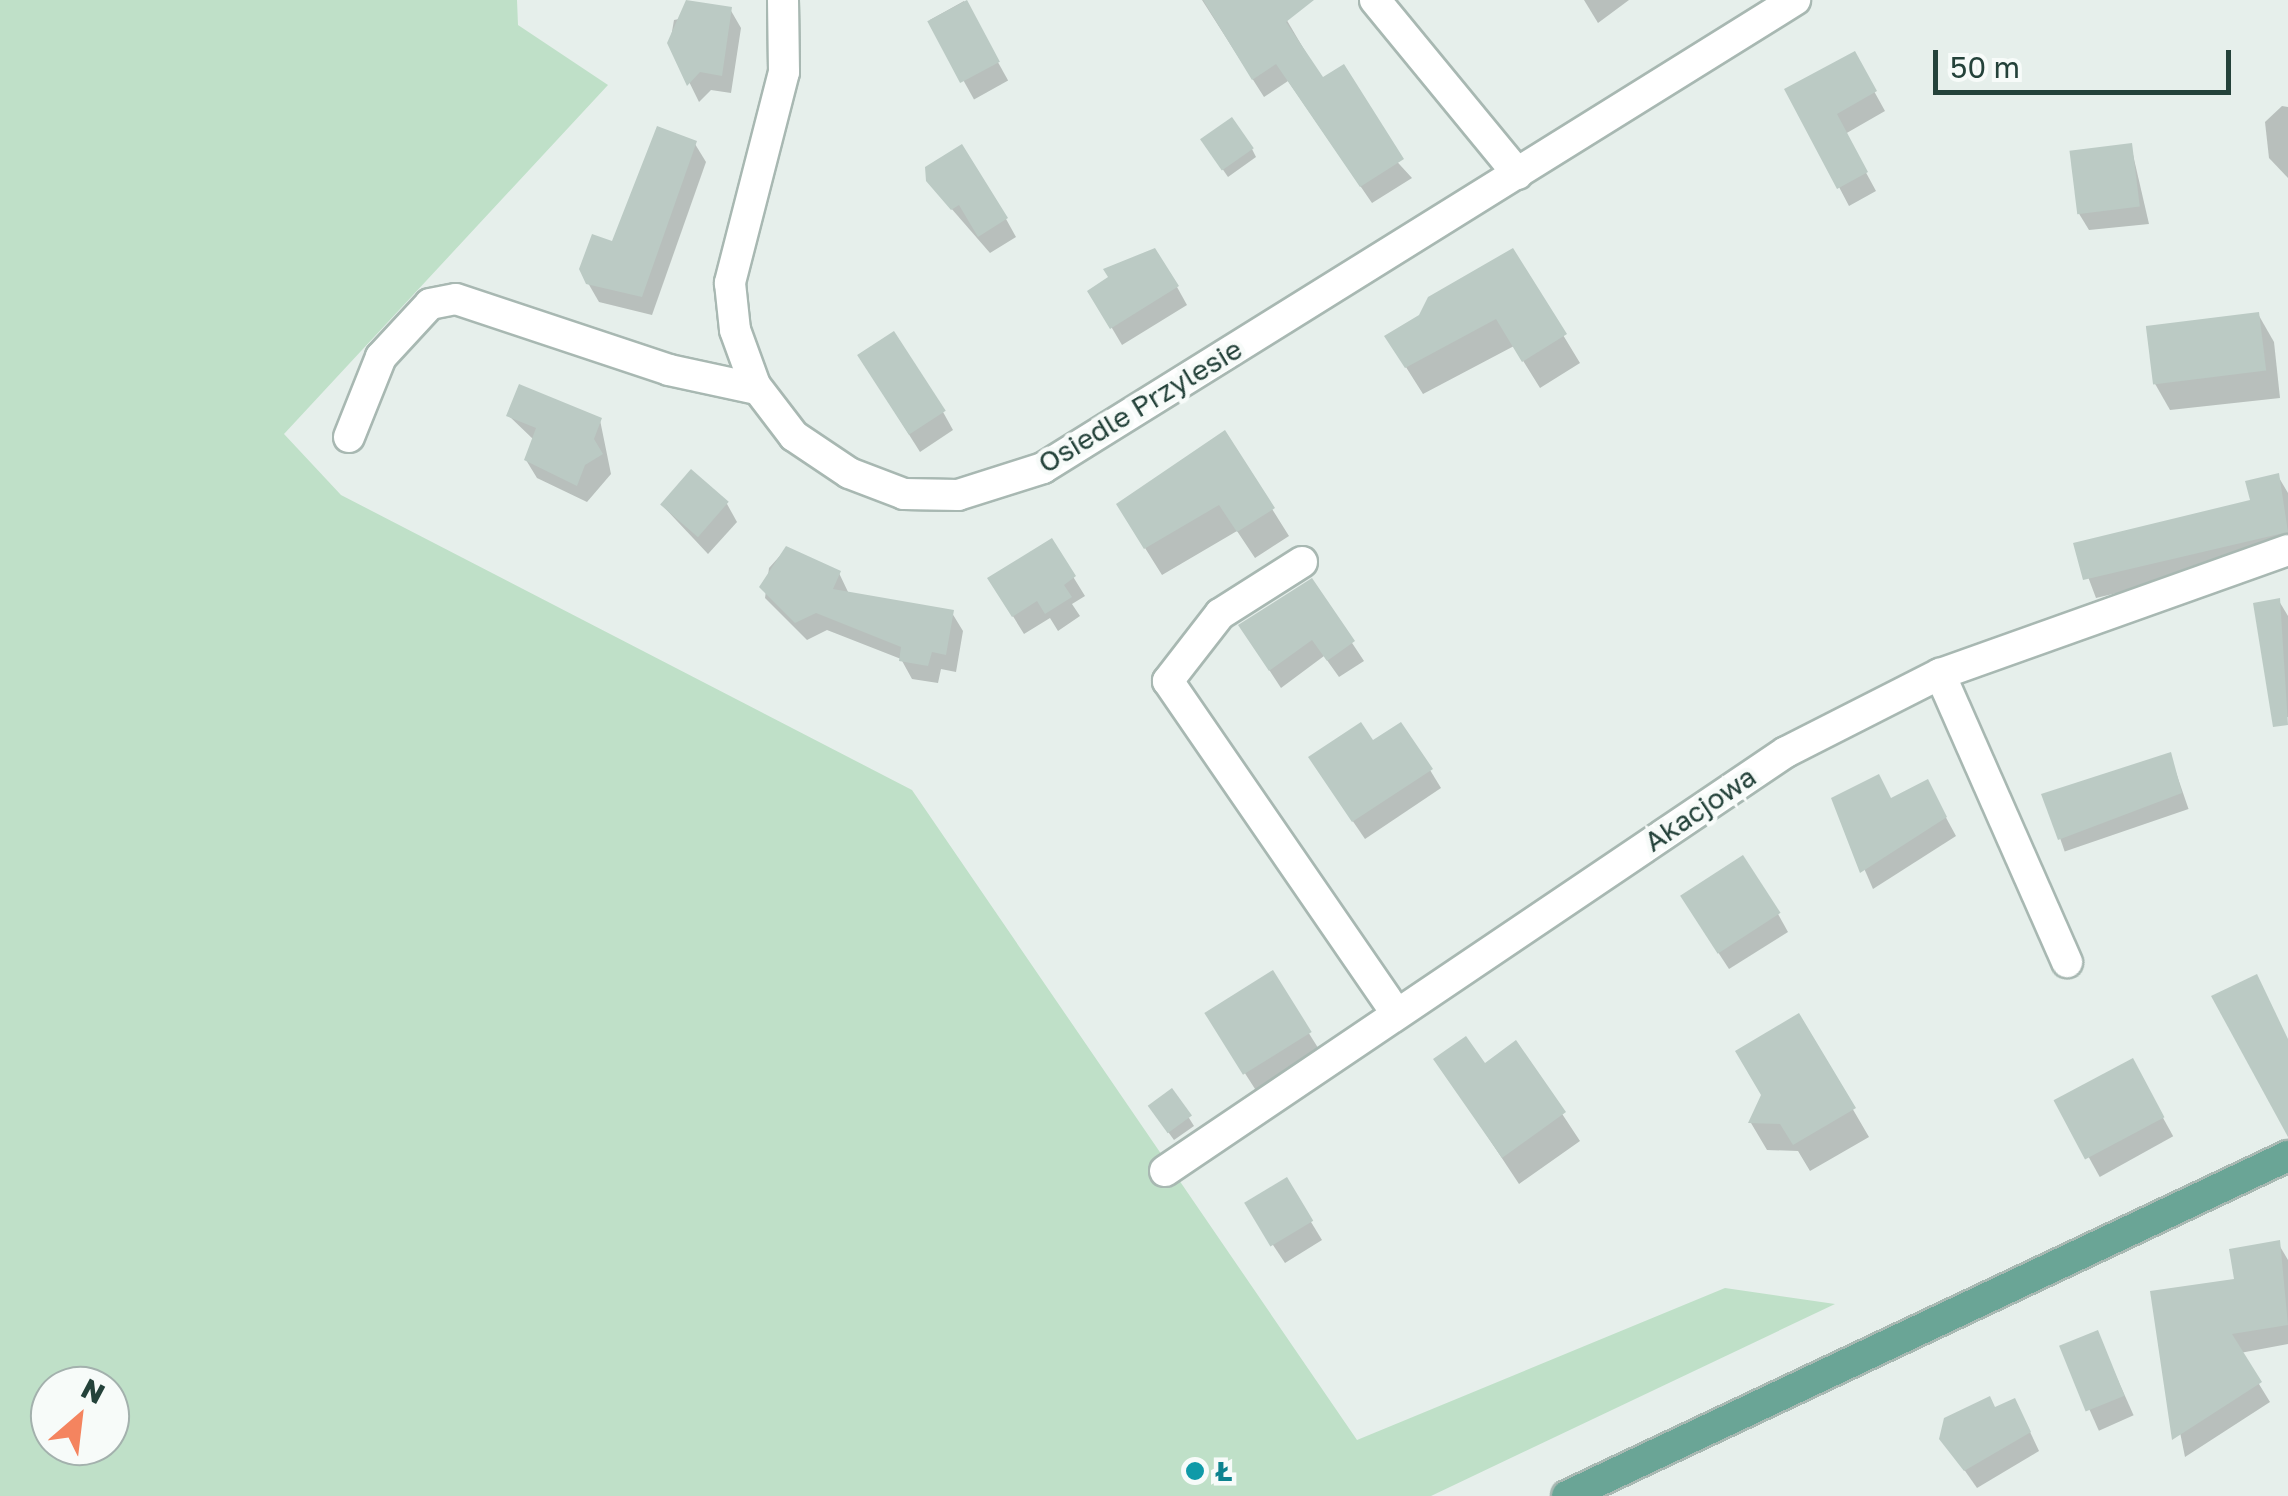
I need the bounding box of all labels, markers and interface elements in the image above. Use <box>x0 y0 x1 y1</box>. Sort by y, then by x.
scale bar <box>1938 30 2236 92</box>
text: 50 m <box>1950 49 2020 85</box>
street label: Osiedle Przylesie <box>1032 332 1248 480</box>
street label: Akacjowa <box>1638 759 1762 859</box>
north arrow <box>30 1366 130 1466</box>
text: N <box>76 1371 111 1410</box>
place label: Ł <box>1215 1454 1232 1488</box>
marker: Ł <box>1184 1460 1206 1482</box>

